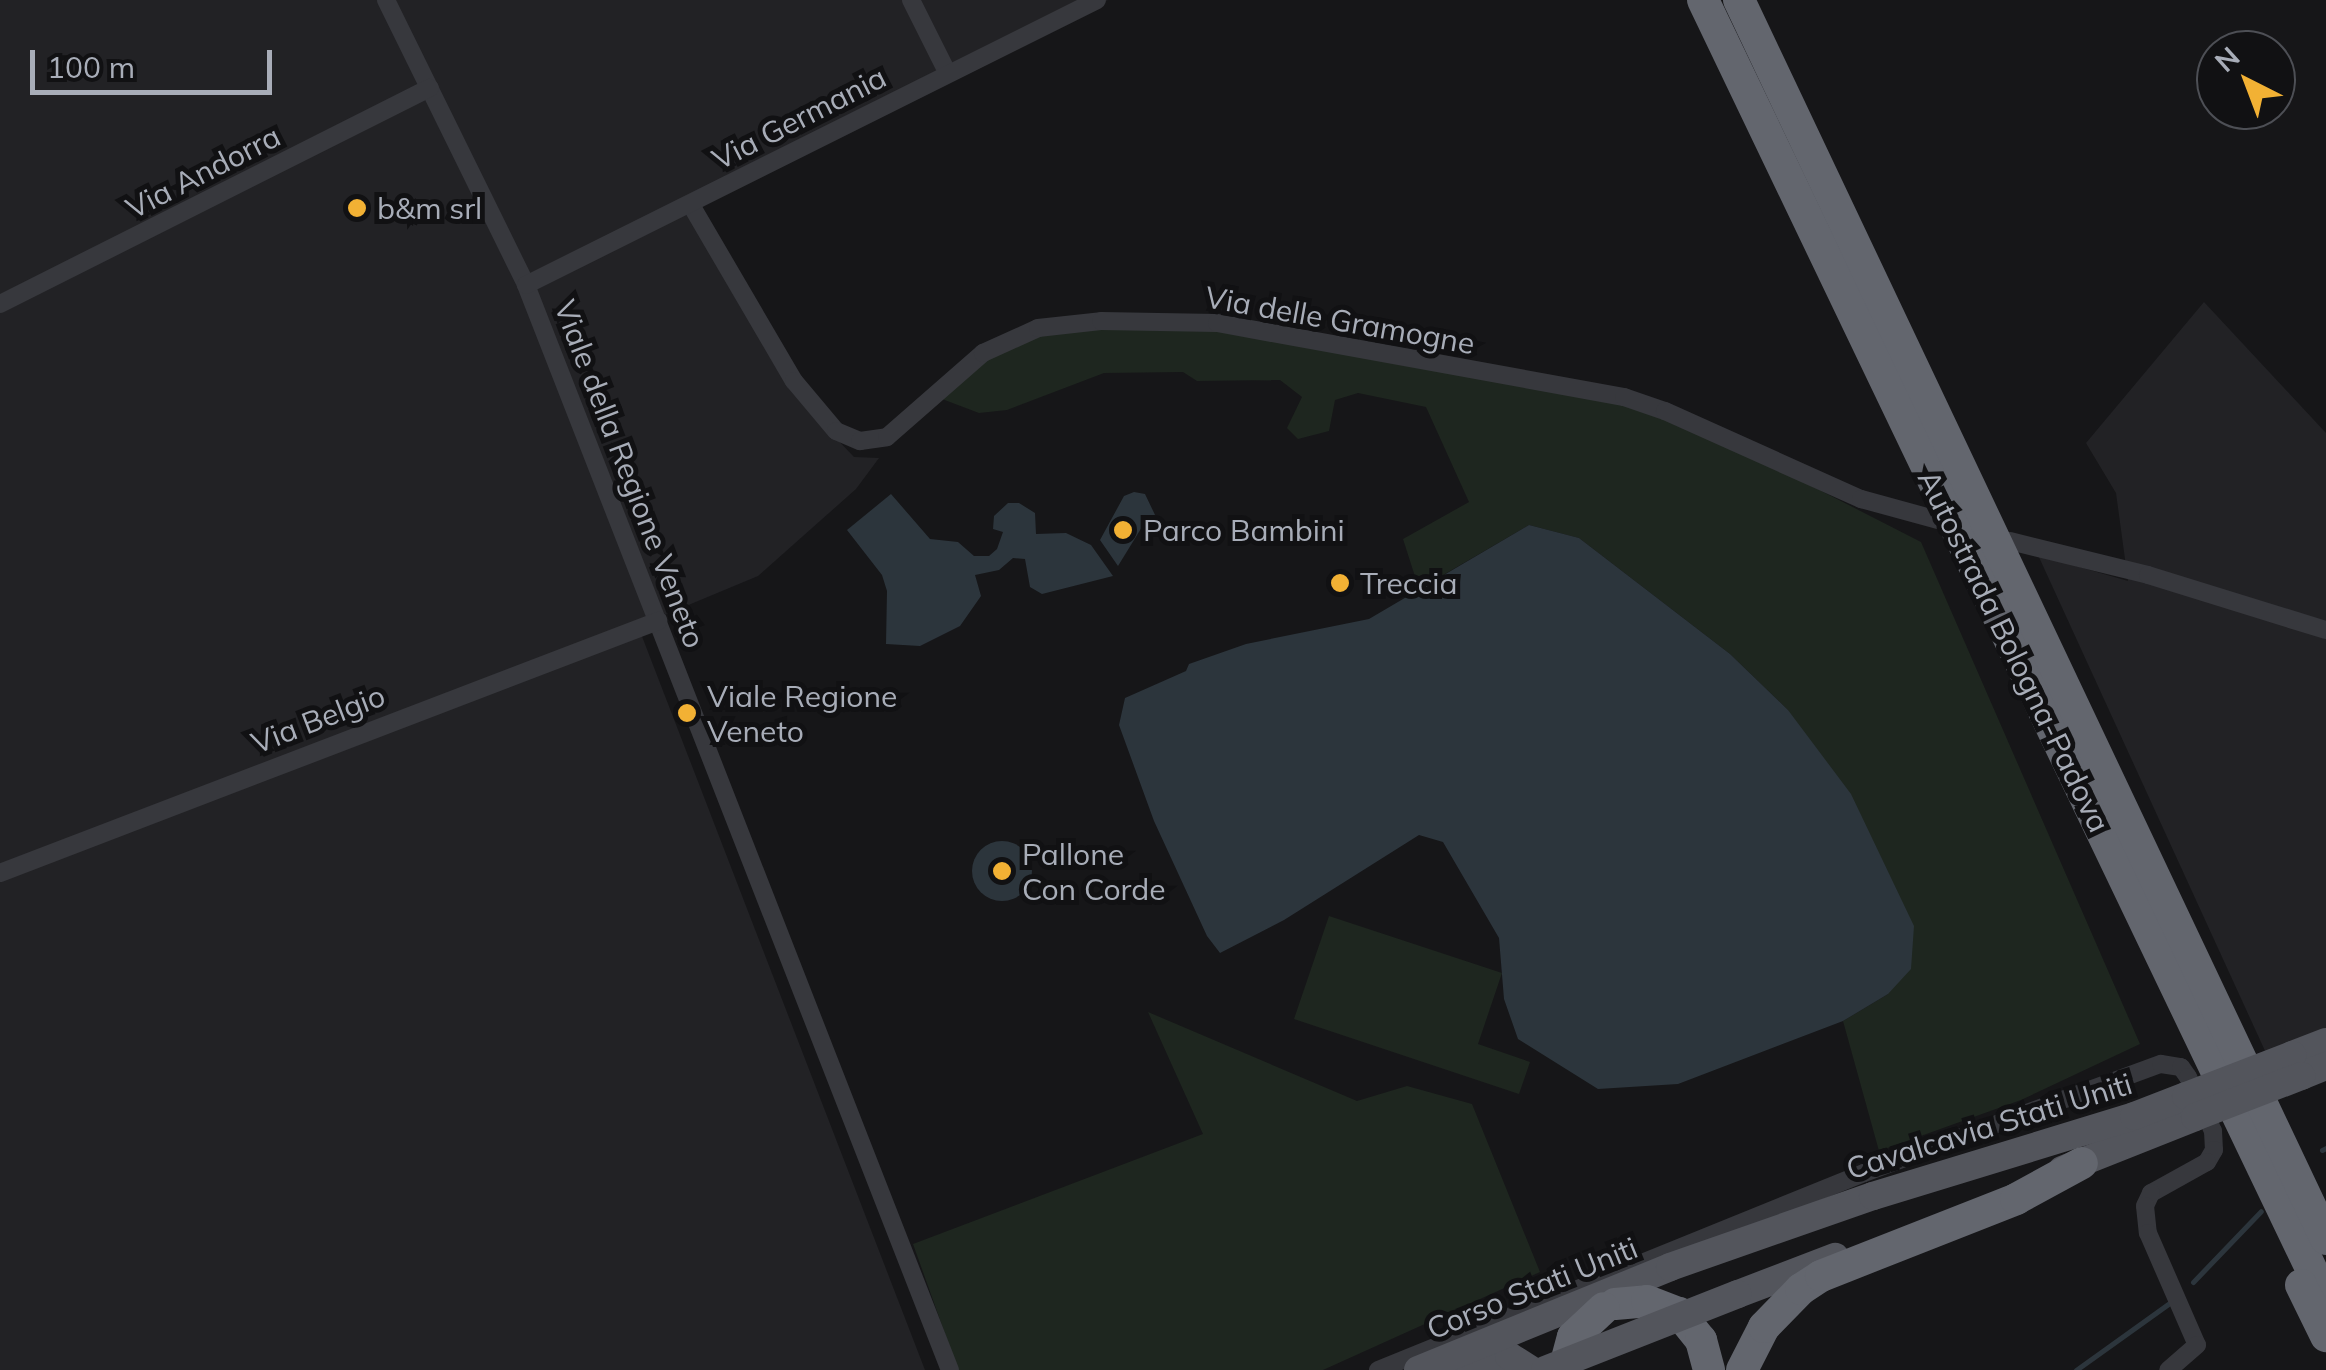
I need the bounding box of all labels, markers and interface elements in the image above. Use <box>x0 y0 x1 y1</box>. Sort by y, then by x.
scale bar <box>35 30 278 92</box>
north arrow <box>2196 30 2296 130</box>
text: N <box>2207 39 2246 79</box>
text: 100 m <box>47 48 135 86</box>
street label: Via Germania <box>706 59 892 177</box>
street label: Via Andorra <box>120 118 286 226</box>
place label: b&m srl <box>377 190 482 226</box>
marker: b&m srl <box>346 197 368 219</box>
street label: Via delle Gramogne <box>1203 279 1477 361</box>
street label: Viale della Regione Veneto <box>547 295 713 653</box>
street label: Autostrada Bologna-Padova <box>1911 464 2117 838</box>
place label: Parco Bambini <box>1143 512 1345 548</box>
marker: Parco Bambini <box>1112 519 1134 541</box>
place label: Treccia <box>1360 565 1457 601</box>
marker: Treccia <box>1329 572 1351 594</box>
street label: Via Belgio <box>246 677 390 761</box>
place label: Viale Regione Veneto <box>707 678 897 748</box>
marker: Viale Regione Veneto <box>676 702 698 724</box>
place label: Pallone Con Corde <box>1022 836 1166 906</box>
marker: Pallone Con Corde <box>991 860 1013 882</box>
street label: Cavalcavia Stati Uniti <box>1842 1065 2136 1187</box>
street label: Corso Stati Uniti <box>1421 1229 1643 1347</box>

